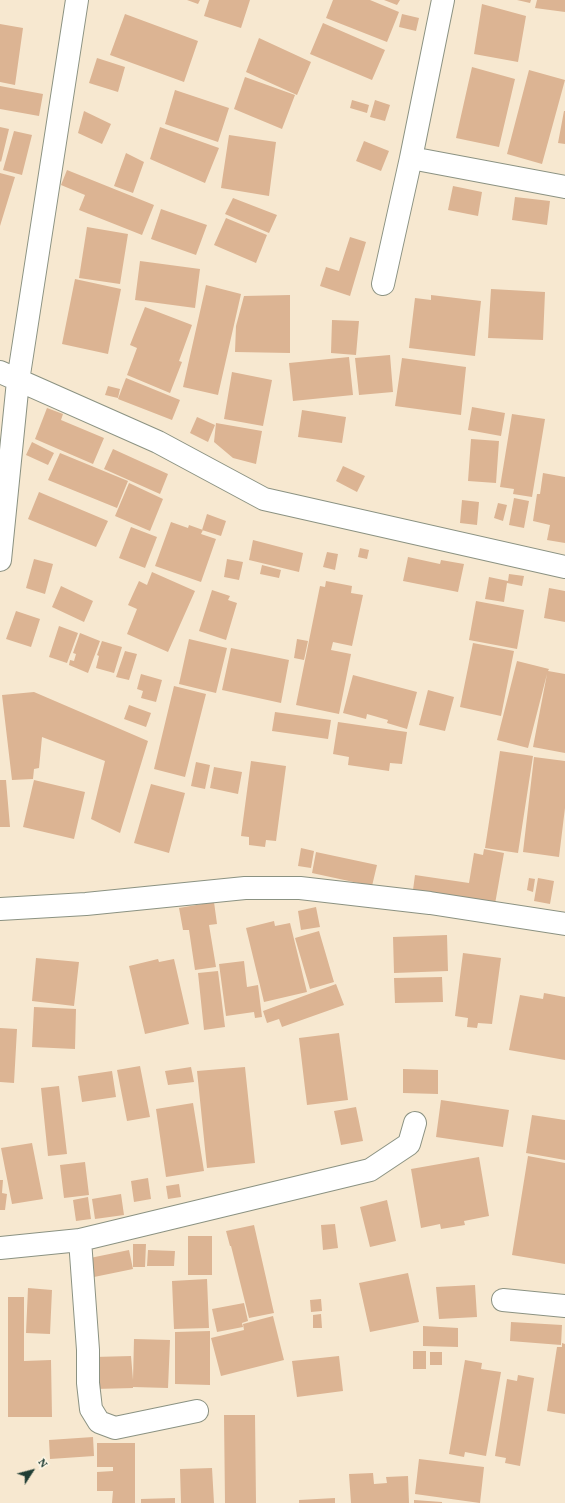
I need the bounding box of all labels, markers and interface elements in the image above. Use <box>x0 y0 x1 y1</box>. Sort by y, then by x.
north arrow <box>12 1451 52 1491</box>
text: N <box>34 1456 51 1471</box>

